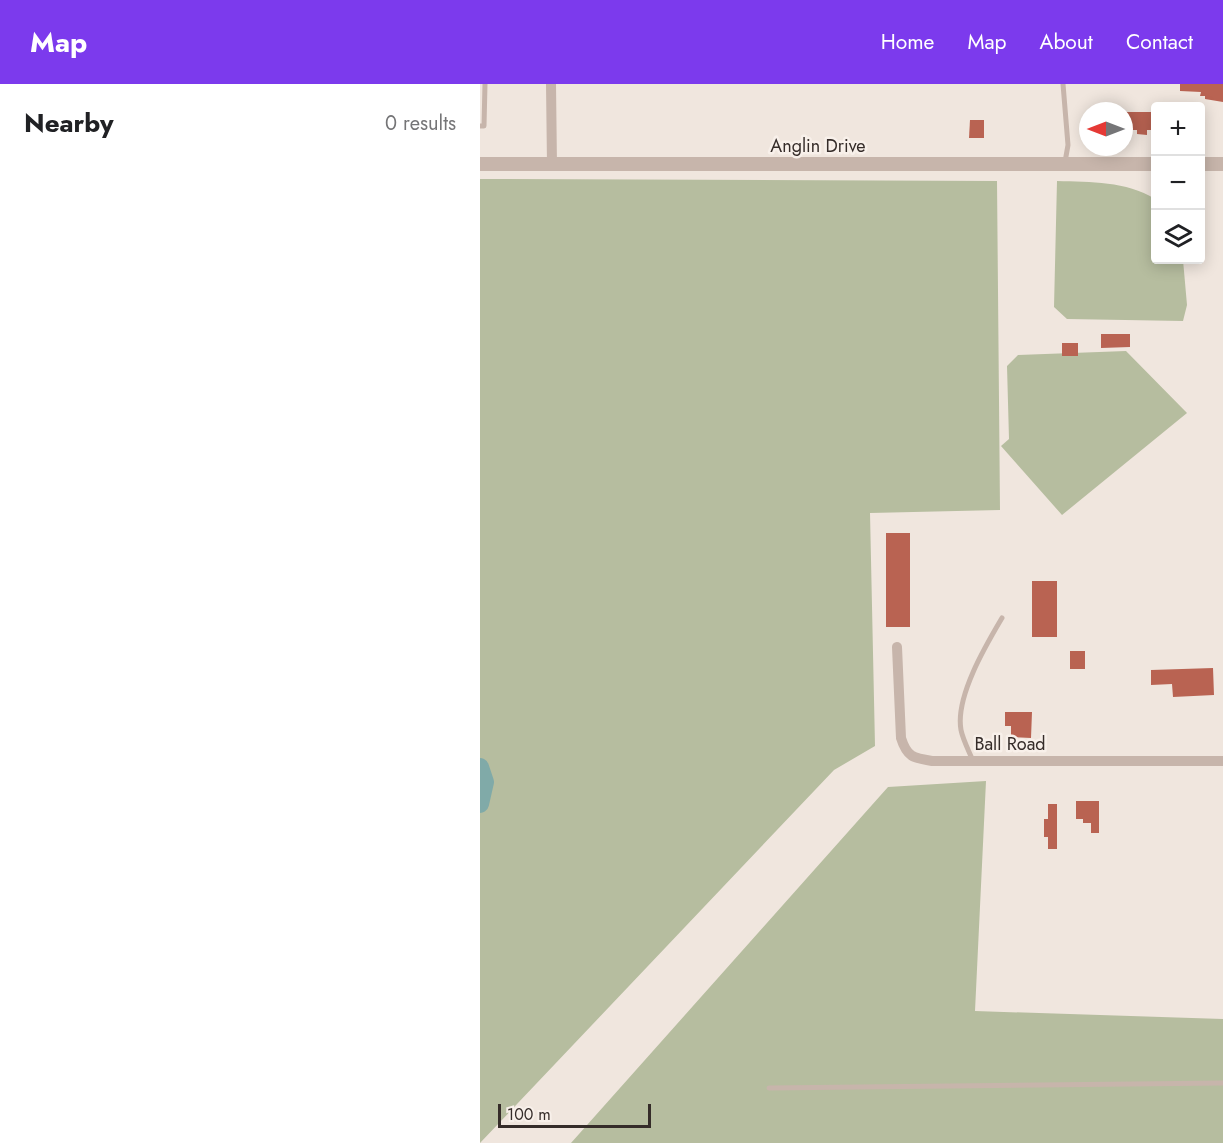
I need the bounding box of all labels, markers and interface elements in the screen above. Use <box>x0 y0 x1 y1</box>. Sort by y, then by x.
text: Map <box>30 22 87 63</box>
text: Home <box>881 27 934 57</box>
text: Map <box>967 27 1007 57</box>
text: About <box>1040 27 1093 57</box>
text: Contact <box>1126 27 1193 57</box>
north arrow <box>1079 102 1133 156</box>
map controls <box>1151 102 1205 264</box>
button: + <box>1151 102 1205 156</box>
text: Nearby <box>24 104 113 142</box>
text: 0 results <box>385 109 456 138</box>
street label: Anglin Drive <box>770 133 866 159</box>
button: − <box>1151 156 1205 210</box>
button: layers <box>1151 210 1205 264</box>
street label: Ball Road <box>974 731 1046 757</box>
scale bar <box>498 1101 651 1128</box>
text: 100 m <box>507 1103 551 1126</box>

